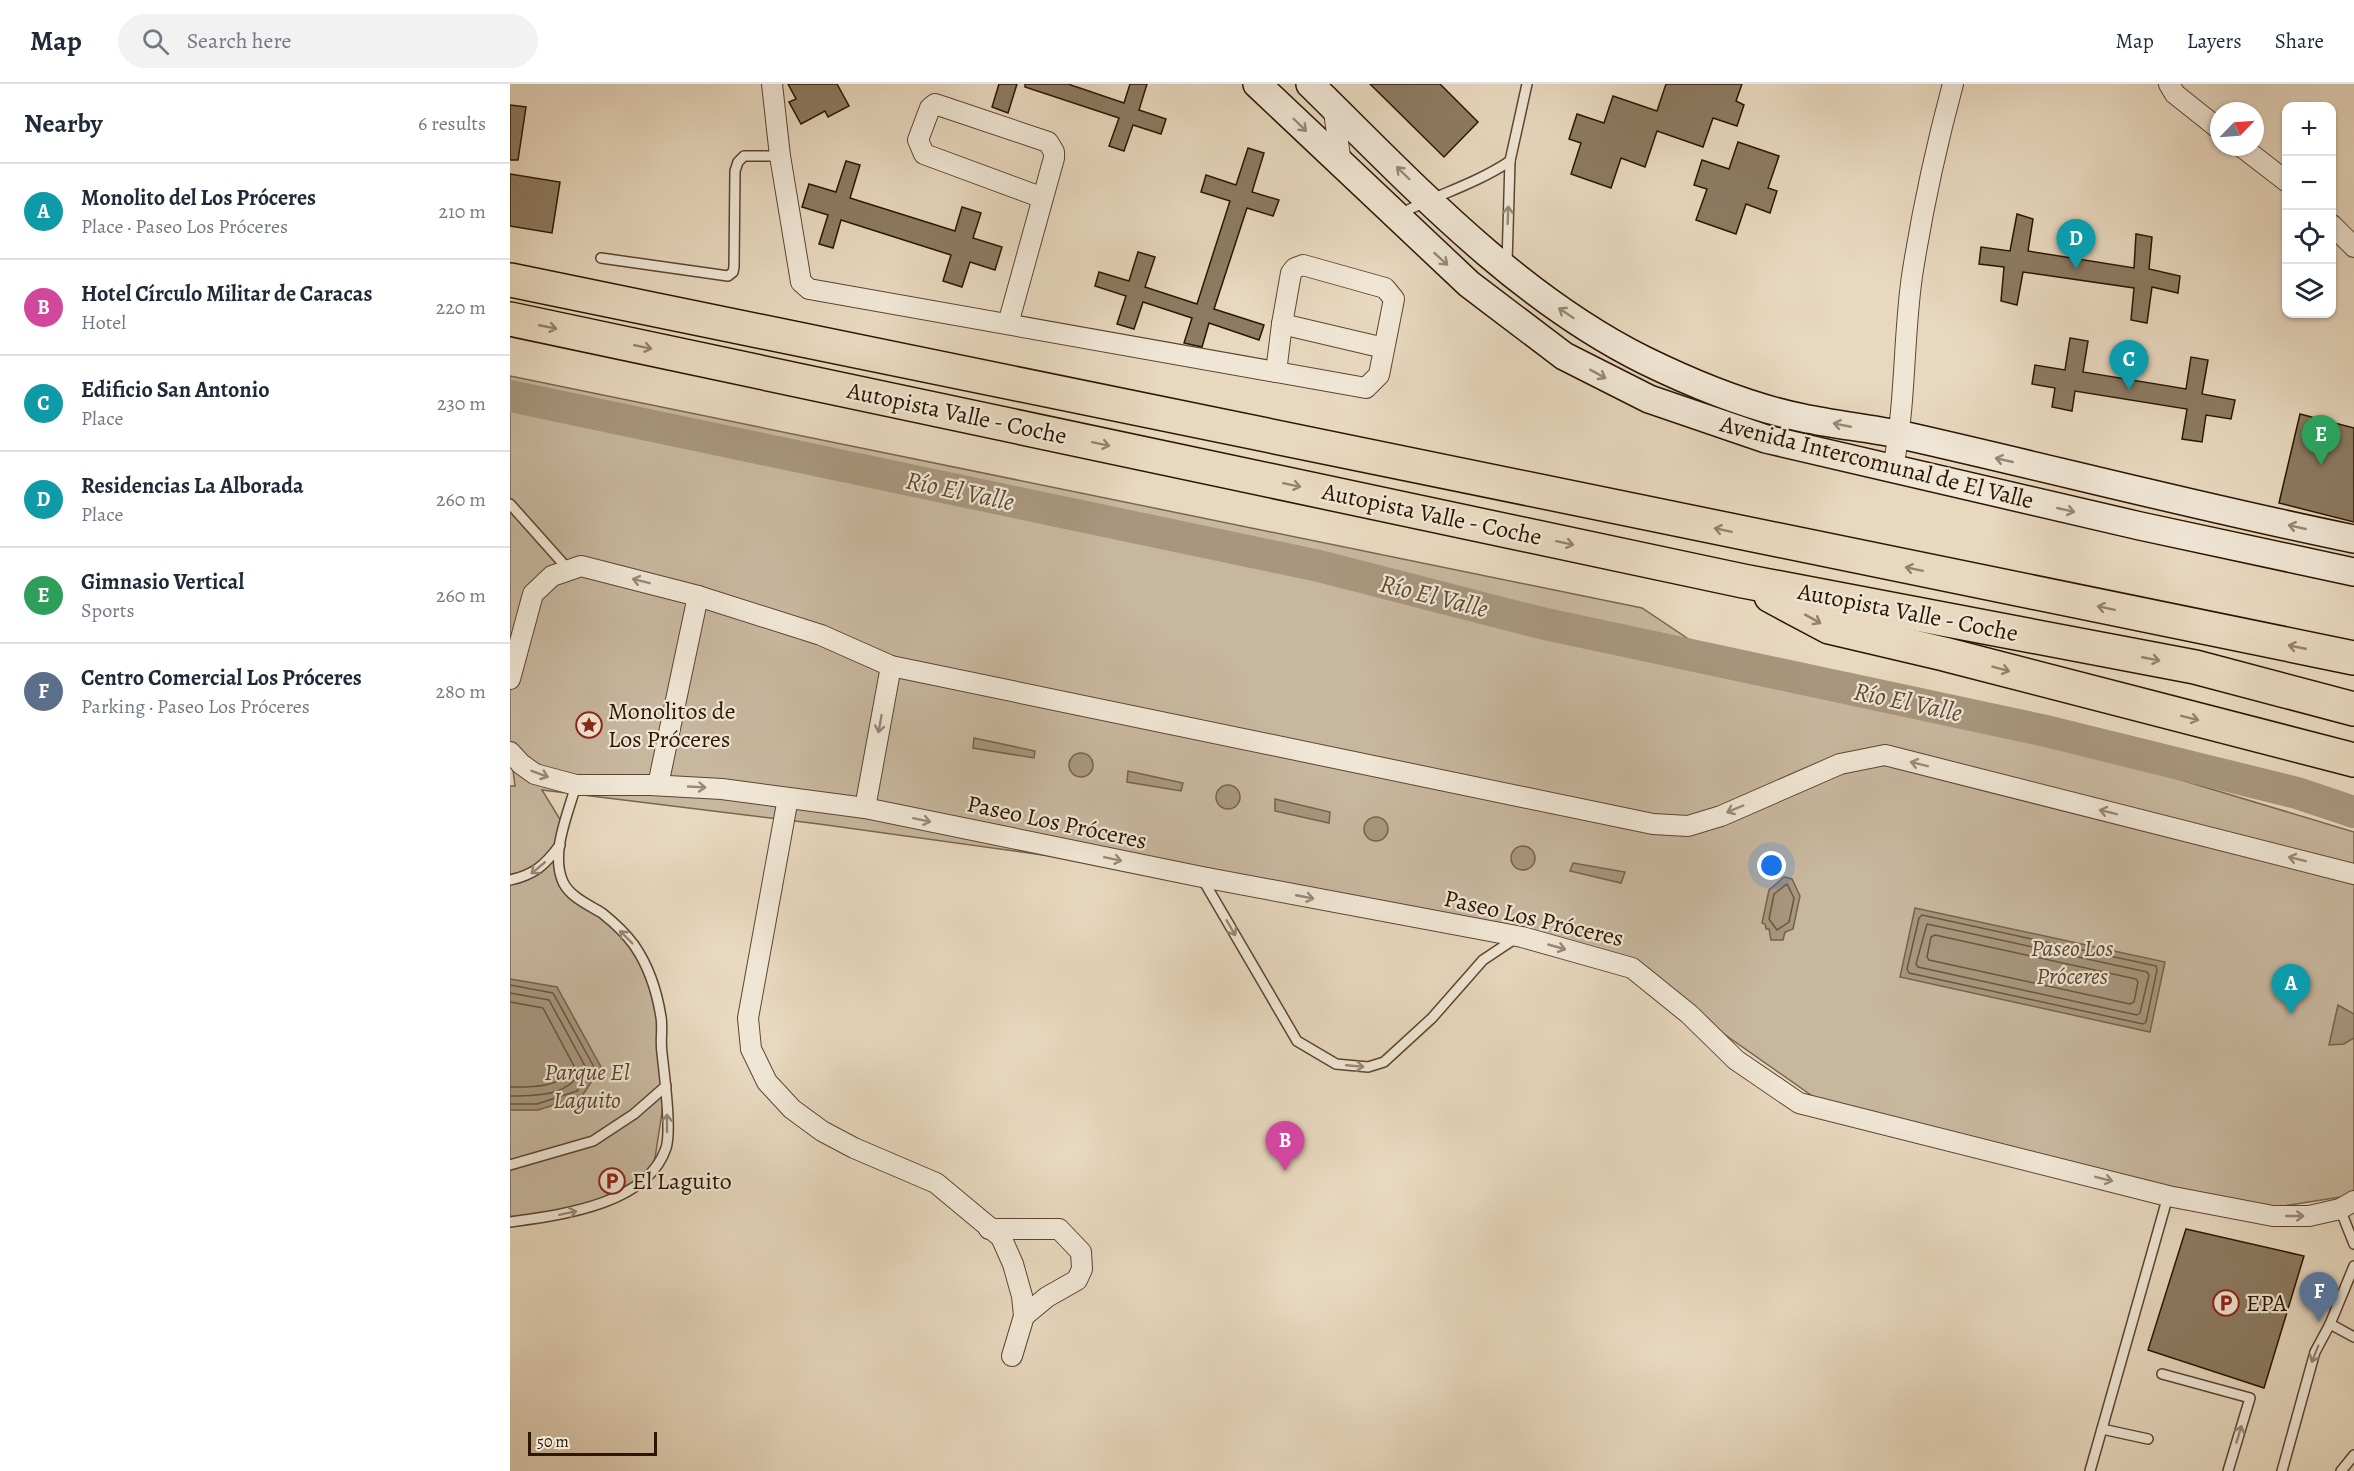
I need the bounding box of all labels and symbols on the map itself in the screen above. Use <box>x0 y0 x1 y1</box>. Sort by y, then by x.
north arrow <box>2210 102 2264 156</box>
one-way arrow <box>1292 117 1307 132</box>
one-way arrow <box>1395 165 1410 180</box>
one-way arrow <box>1503 206 1514 225</box>
pin: D <box>2056 220 2096 269</box>
one-way arrow <box>1433 252 1448 266</box>
one-way arrow <box>1558 307 1575 319</box>
one-way arrow <box>538 322 557 333</box>
pin: C <box>2110 340 2148 390</box>
one-way arrow <box>633 342 653 353</box>
one-way arrow <box>1589 368 1606 380</box>
street label: Autopista Valle - Coche <box>843 374 1070 452</box>
street label: Avenida Intercomunal de El Valle <box>1716 407 2037 516</box>
pin: E <box>2302 416 2340 465</box>
one-way arrow <box>1833 419 1852 430</box>
one-way arrow <box>1091 439 1110 450</box>
one-way arrow <box>1995 454 2014 466</box>
water label: Río El Valle <box>903 462 1017 520</box>
street label: Autopista Valle - Coche <box>1318 475 1545 553</box>
one-way arrow <box>1282 479 1301 491</box>
one-way arrow <box>2056 504 2075 516</box>
one-way arrow <box>2288 520 2307 532</box>
one-way arrow <box>1714 523 1733 535</box>
one-way arrow <box>1555 537 1574 549</box>
one-way arrow <box>1905 563 1925 574</box>
water label: Río El Valle <box>1376 566 1492 626</box>
one-way arrow <box>632 575 651 587</box>
street label: Autopista Valle - Coche <box>1794 575 2021 649</box>
one-way arrow <box>2096 602 2116 613</box>
one-way arrow <box>1804 613 1821 625</box>
one-way arrow <box>2287 641 2307 652</box>
one-way arrow <box>2141 654 2161 665</box>
one-way arrow <box>1991 664 2010 675</box>
water label: Río El Valle <box>1851 673 1965 731</box>
place label: Monolitos de Los Próceres <box>608 695 735 755</box>
place icon: Monolitos de Los Próceres <box>574 710 604 740</box>
one-way arrow <box>874 713 885 733</box>
one-way arrow <box>2180 713 2199 725</box>
one-way arrow <box>1910 758 1929 770</box>
one-way arrow <box>530 769 548 780</box>
one-way arrow <box>687 782 707 793</box>
street label: Paseo Los Próceres <box>964 787 1150 857</box>
one-way arrow <box>1727 804 1745 816</box>
one-way arrow <box>2099 805 2118 817</box>
one-way arrow <box>912 815 931 826</box>
your location <box>1757 851 1786 880</box>
one-way arrow <box>2288 853 2307 865</box>
one-way arrow <box>1103 854 1122 865</box>
one-way arrow <box>531 861 546 875</box>
street label: Paseo Los Próceres <box>1441 882 1627 954</box>
one-way arrow <box>1294 891 1314 902</box>
one-way arrow <box>1225 920 1237 937</box>
one-way arrow <box>619 930 634 945</box>
park label: Paseo Los Próceres <box>2031 932 2113 992</box>
one-way arrow <box>1548 942 1567 953</box>
pin: A <box>2272 964 2310 1014</box>
park label: Parque El Laguito <box>544 1056 630 1116</box>
one-way arrow <box>1345 1061 1365 1072</box>
one-way arrow <box>661 1113 673 1133</box>
pin: B <box>1266 1122 1304 1171</box>
place label: El Laguito <box>632 1165 732 1197</box>
parking icon: El Laguito <box>597 1166 627 1196</box>
one-way arrow <box>2094 1174 2113 1186</box>
one-way arrow <box>557 1207 577 1218</box>
one-way arrow <box>2284 1210 2304 1222</box>
pin: F <box>2300 1272 2338 1322</box>
place label: EPA <box>2246 1287 2288 1319</box>
parking icon: EPA <box>2211 1288 2241 1318</box>
one-way arrow <box>2309 1344 2320 1363</box>
one-way arrow <box>2234 1425 2245 1444</box>
scale bar <box>528 1429 657 1456</box>

